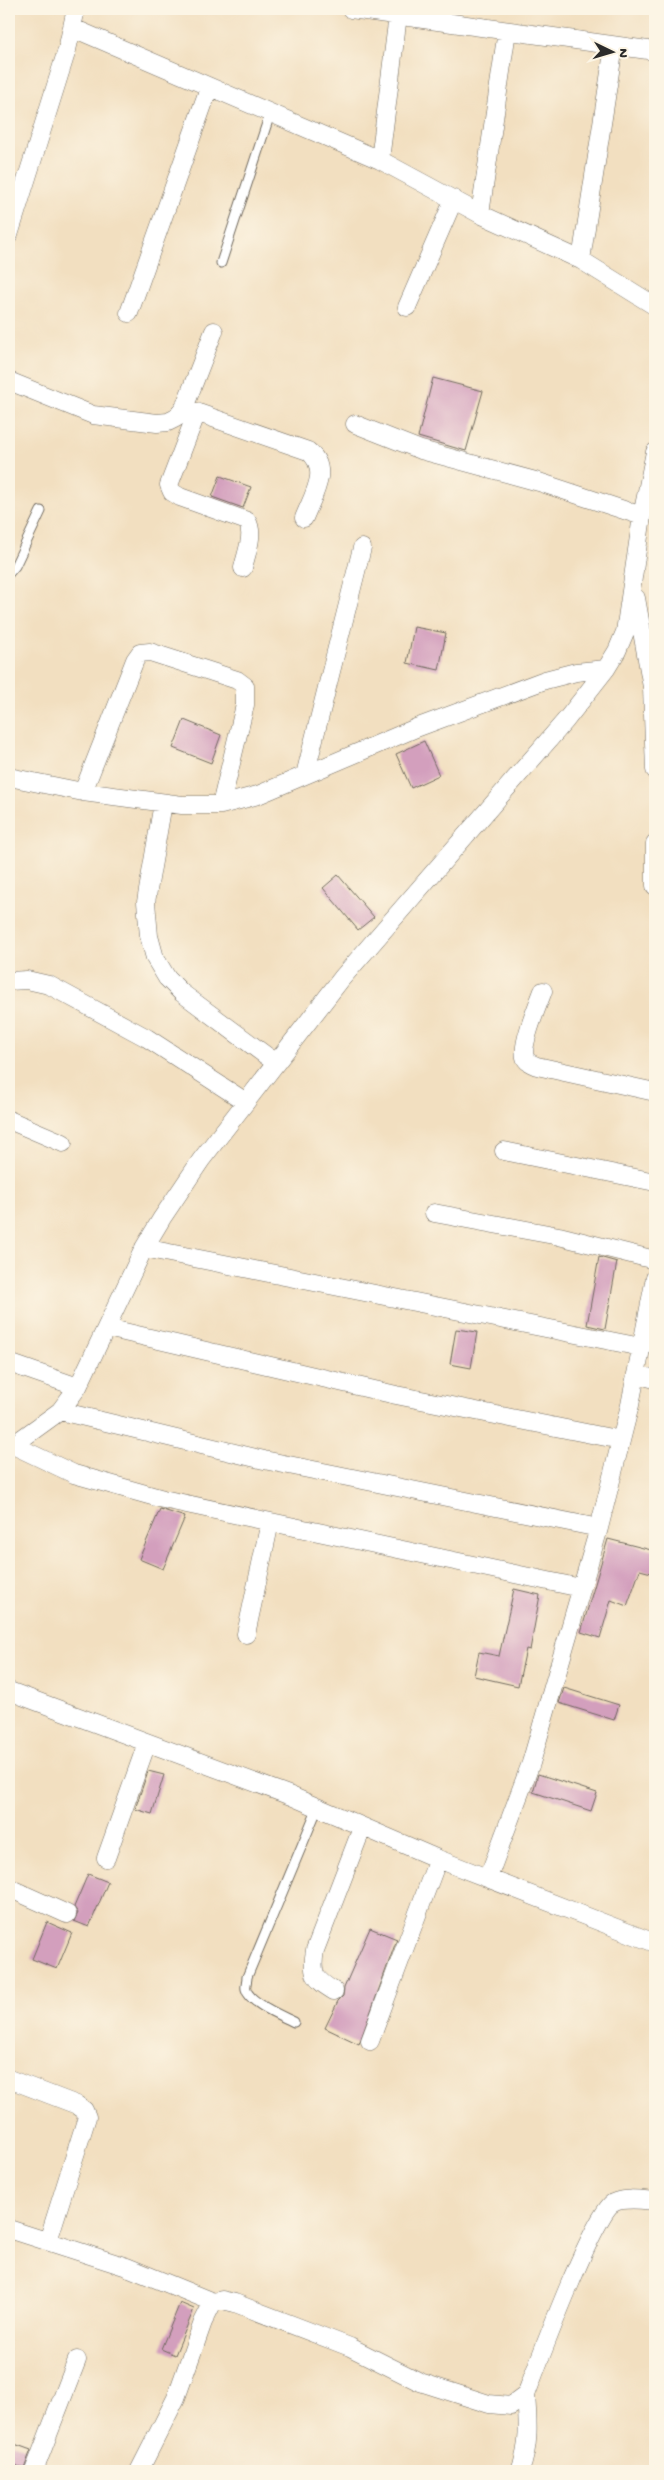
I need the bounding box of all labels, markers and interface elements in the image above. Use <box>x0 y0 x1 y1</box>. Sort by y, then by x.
north arrow <box>586 28 636 78</box>
text: N <box>614 48 631 58</box>

